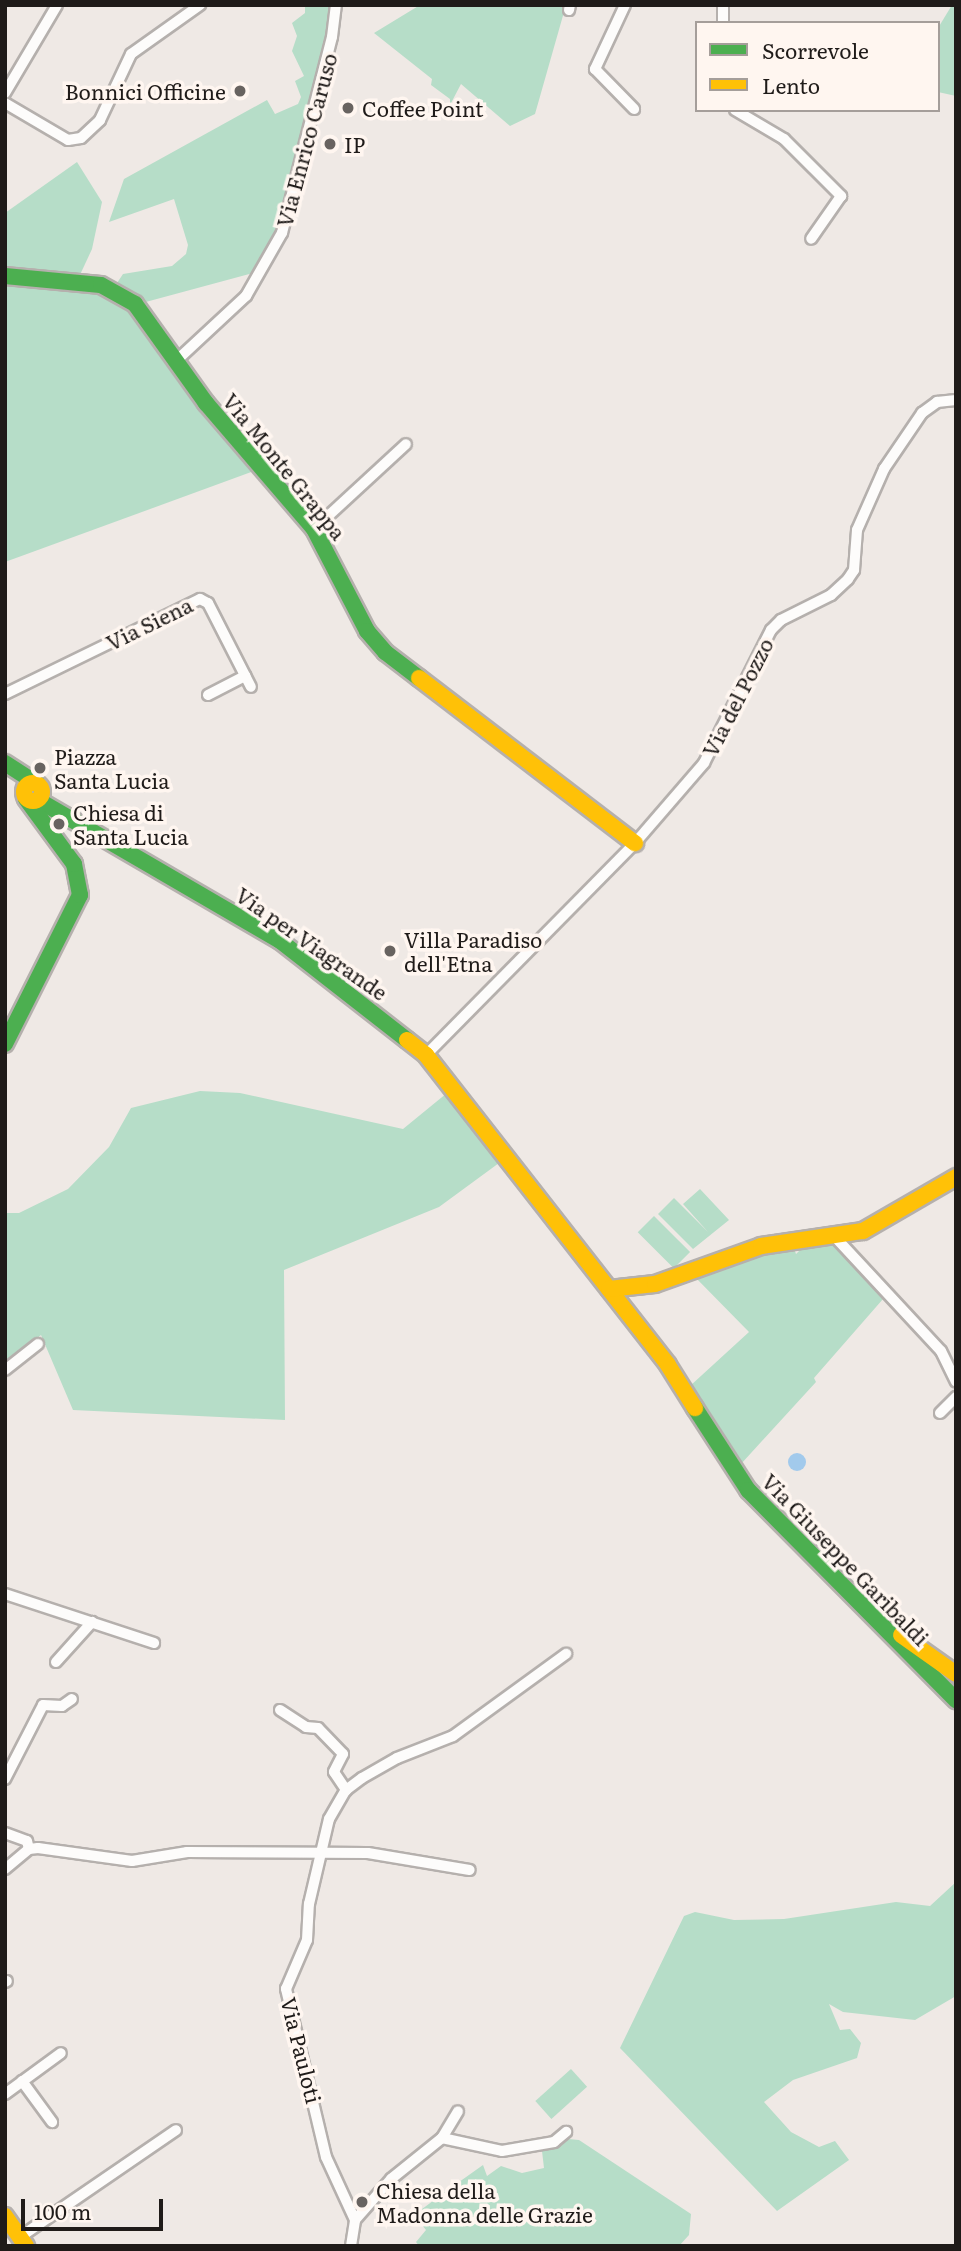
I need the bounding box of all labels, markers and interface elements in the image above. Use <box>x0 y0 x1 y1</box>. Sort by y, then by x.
legend <box>695 21 940 112</box>
text: Scorrevole <box>762 34 869 65</box>
street label: Via Enrico Caruso <box>271 50 341 230</box>
text: Lento <box>762 69 820 100</box>
place label: Bonnici Officine <box>65 78 226 104</box>
marker: Bonnici Officine <box>232 83 248 99</box>
place label: Coffee Point <box>362 95 484 121</box>
marker: Coffee Point <box>340 100 356 116</box>
place label: IP <box>344 131 365 157</box>
marker: IP <box>322 136 338 152</box>
street label: Via Monte Grappa <box>218 388 352 544</box>
street label: Via Siena <box>102 591 196 655</box>
street label: Via del Pozzo <box>696 633 778 761</box>
place label: Piazza Santa Lucia <box>54 743 170 793</box>
marker: Piazza Santa Lucia <box>32 760 48 776</box>
place label: Chiesa di Santa Lucia <box>73 799 189 849</box>
marker: Chiesa di Santa Lucia <box>51 816 67 832</box>
street label: Via per Viagrande <box>231 881 393 1005</box>
place label: Villa Paradiso dell'Etna <box>404 926 542 976</box>
marker: Villa Paradiso dell'Etna <box>382 943 398 959</box>
street label: Via Giuseppe Garibaldi <box>757 1468 935 1650</box>
street label: Via Pauloti <box>277 1994 327 2106</box>
place label: Chiesa della Madonna delle Grazie <box>376 2177 593 2227</box>
scale bar <box>24 2184 166 2228</box>
marker: Chiesa della Madonna delle Grazie <box>354 2194 370 2210</box>
text: 100 m <box>34 2195 91 2226</box>

